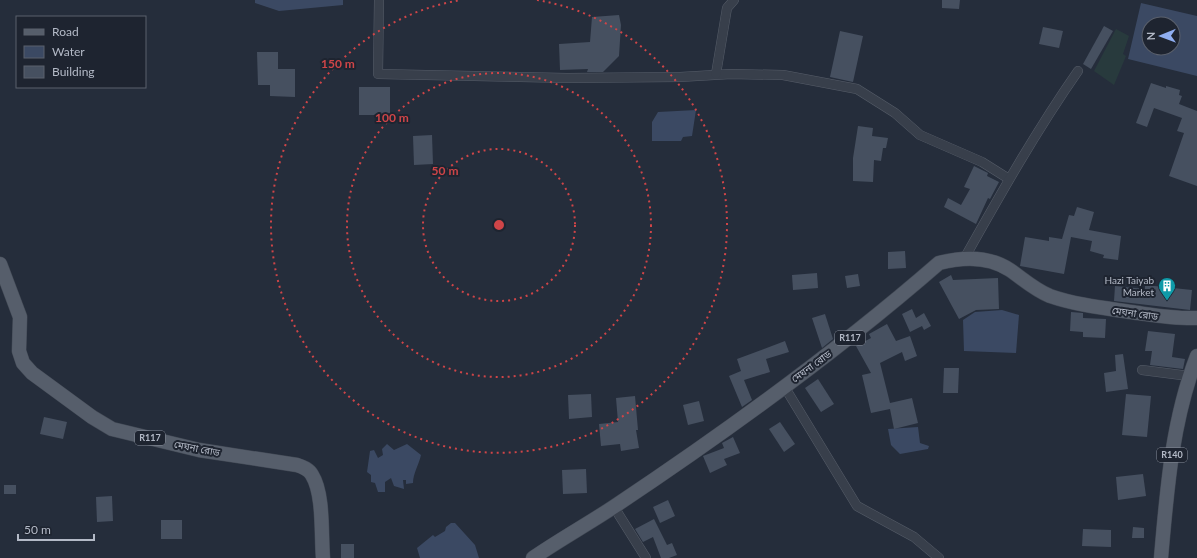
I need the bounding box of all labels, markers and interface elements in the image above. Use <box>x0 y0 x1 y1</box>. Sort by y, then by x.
legend <box>16 16 146 88</box>
north arrow <box>1141 16 1181 56</box>
text: Road <box>52 24 79 39</box>
text: N <box>1144 32 1157 41</box>
text: Water <box>52 44 85 59</box>
text: 150 m <box>321 56 355 71</box>
text: Building <box>52 64 95 79</box>
text: 100 m <box>375 110 409 125</box>
text: 50 m <box>432 163 458 178</box>
centre of rings <box>492 218 506 232</box>
place label: Hazi Taiyab Market <box>1105 274 1154 298</box>
building icon: Hazi Taiyab Market <box>1157 276 1177 301</box>
street label: মেঘনা রোড <box>1111 304 1160 322</box>
road number: R117 <box>835 331 865 345</box>
street label: মেঘনা রোড <box>789 347 834 385</box>
road number: R117 <box>135 431 165 445</box>
street label: মেঘনা রোড <box>173 438 222 458</box>
road number: R140 <box>1157 448 1187 462</box>
scale bar <box>18 516 94 542</box>
text: 50 m <box>24 522 51 537</box>

